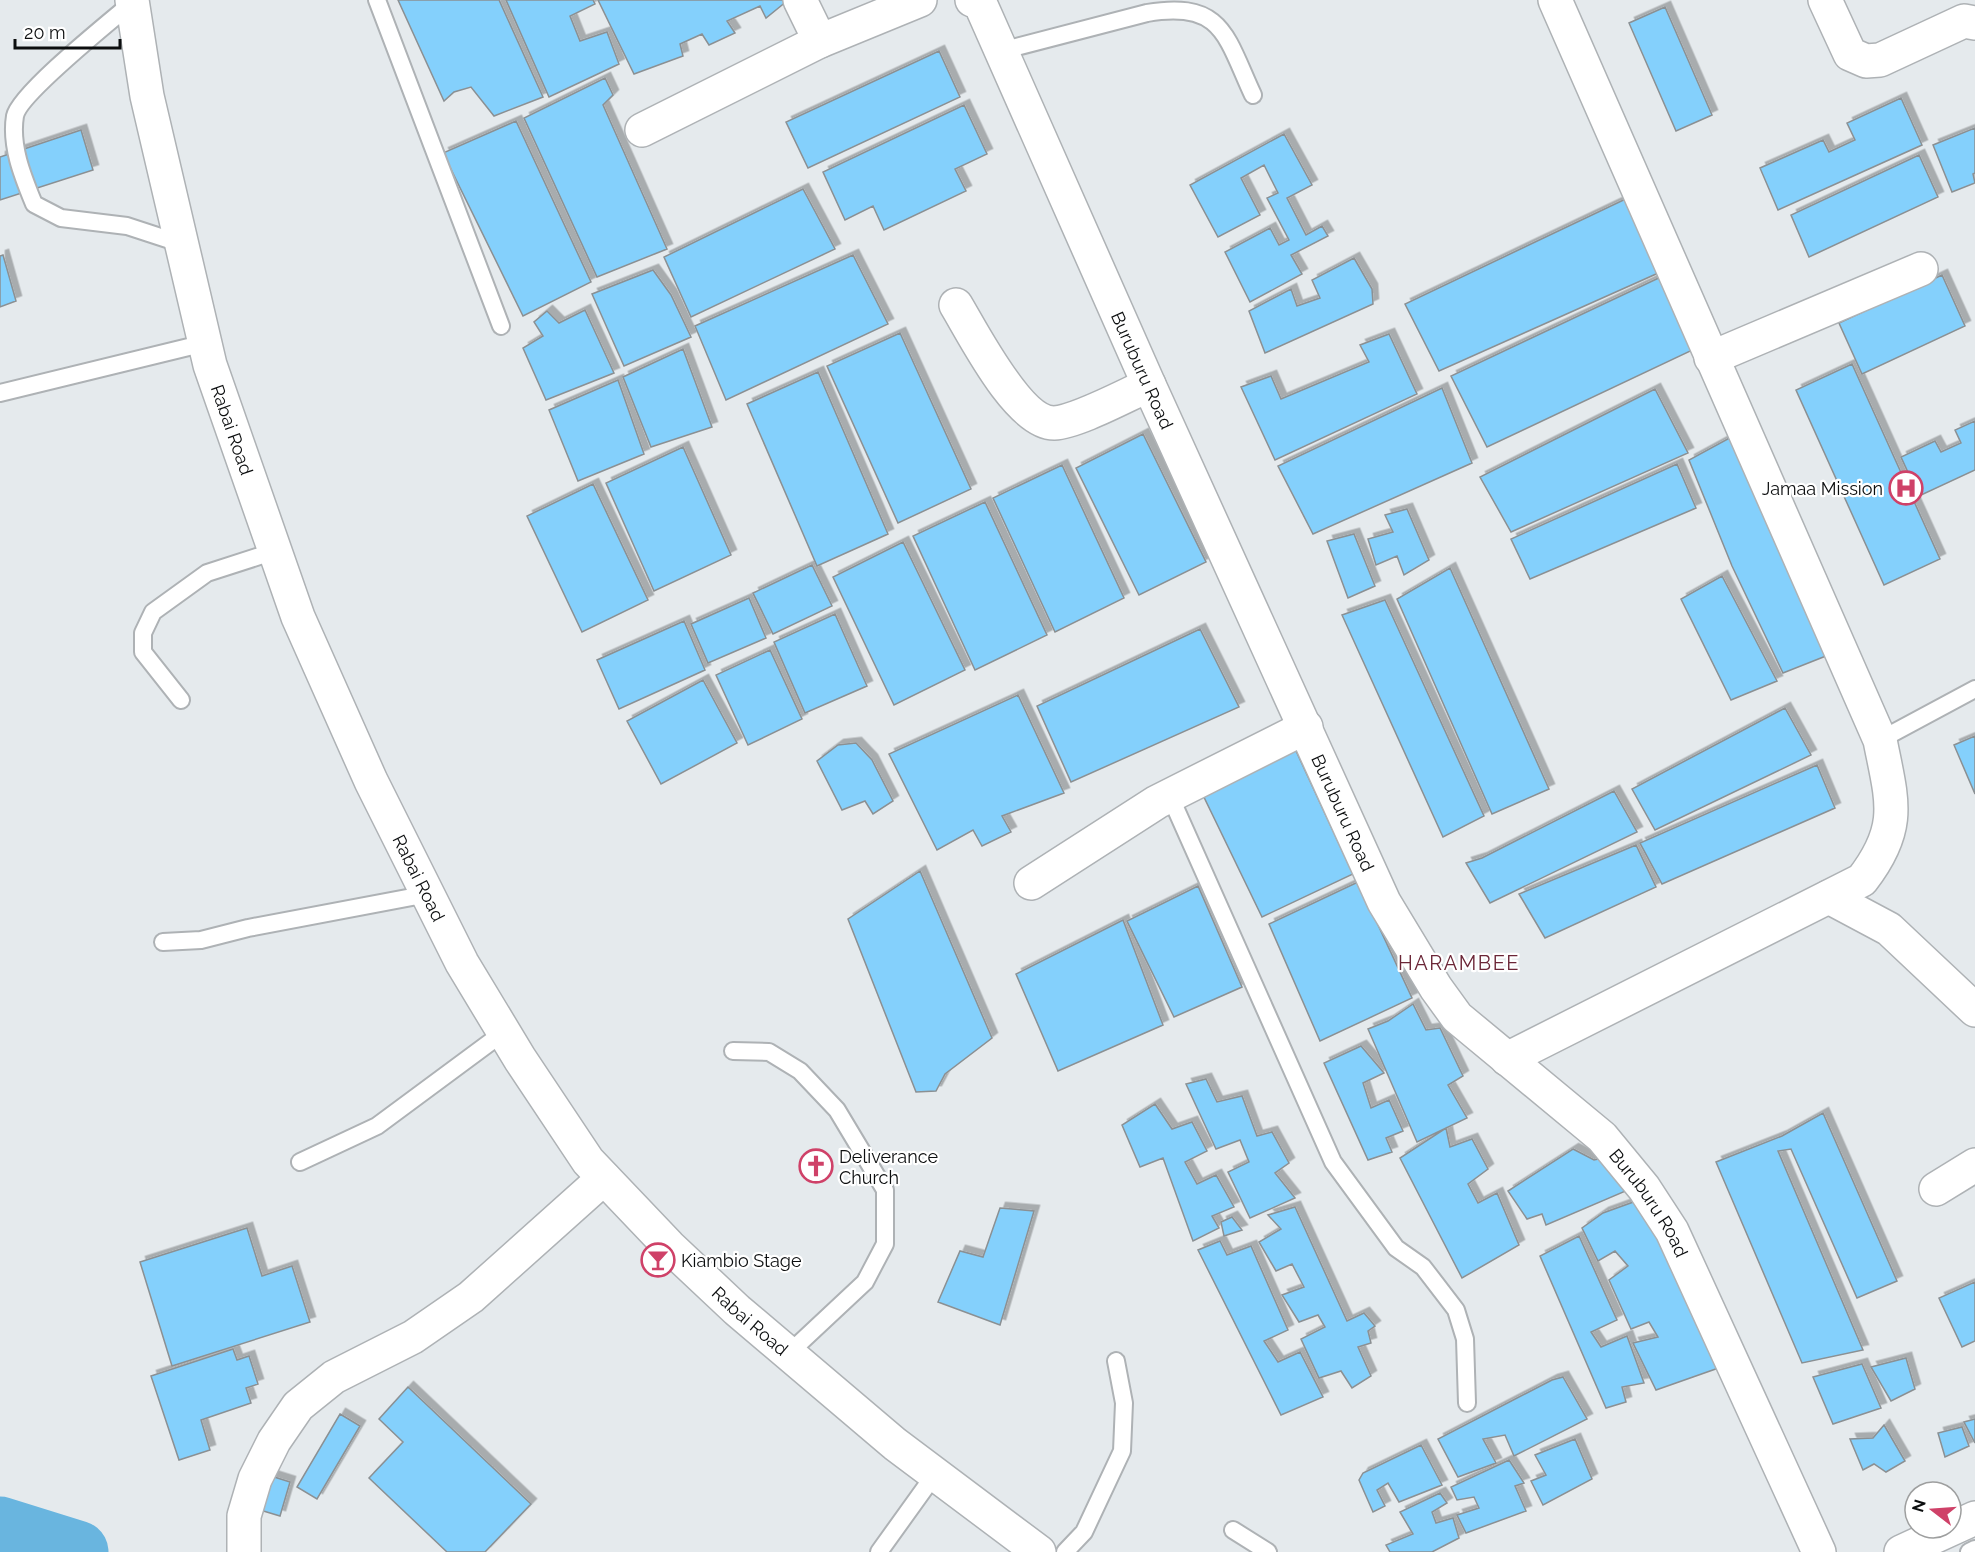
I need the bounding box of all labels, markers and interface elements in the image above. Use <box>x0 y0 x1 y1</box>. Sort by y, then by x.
scale bar <box>15 12 120 50</box>
text: 20 m <box>24 22 66 43</box>
street label: Buruburu Road <box>1107 308 1178 432</box>
street label: Rabai Road <box>207 382 258 478</box>
hospital icon: Jamaa Mission <box>1888 470 1924 506</box>
place label: Jamaa Mission <box>1762 478 1883 499</box>
street label: Buruburu Road <box>1308 751 1379 875</box>
street label: Rabai Road <box>389 831 450 924</box>
district label: HARAMBEE <box>1398 951 1520 975</box>
street label: Buruburu Road <box>1605 1144 1693 1260</box>
place label: Deliverance Church <box>839 1146 938 1188</box>
church icon: Deliverance Church <box>798 1148 834 1184</box>
bar icon: Kiambio Stage <box>640 1242 676 1278</box>
place label: Kiambio Stage <box>681 1250 802 1271</box>
street label: Rabai Road <box>708 1282 793 1359</box>
north arrow <box>1903 1480 1963 1540</box>
text: N <box>1908 1497 1930 1514</box>

